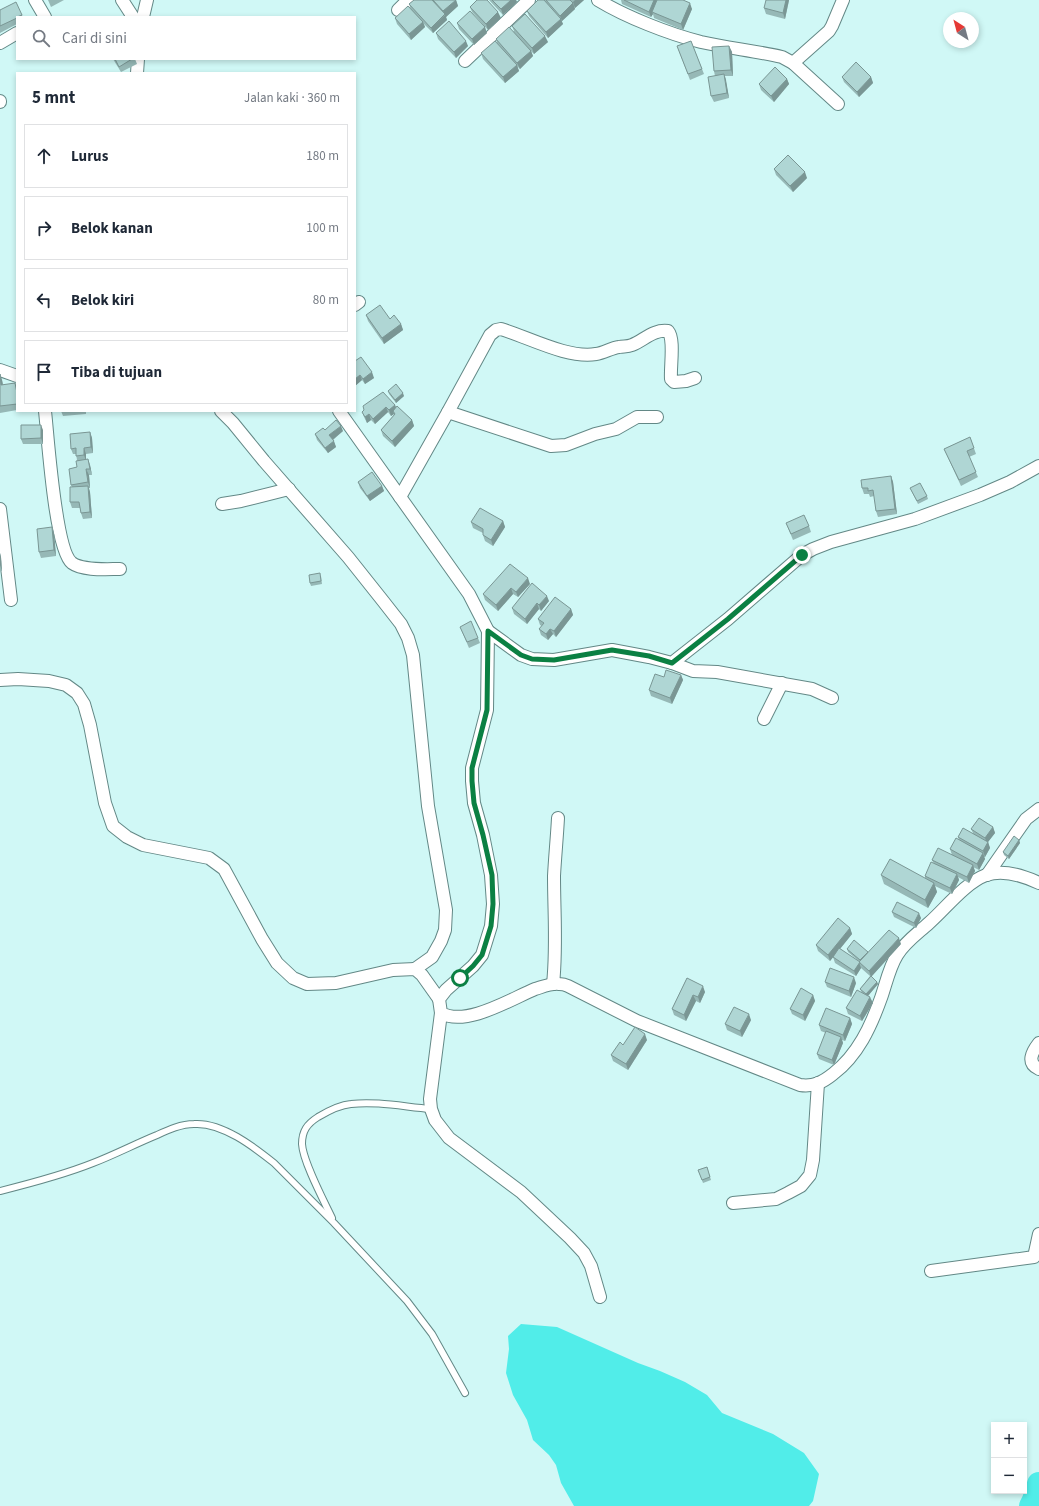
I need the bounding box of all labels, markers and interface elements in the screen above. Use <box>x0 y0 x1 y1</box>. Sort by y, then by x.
north arrow <box>943 12 979 48</box>
search box <box>16 16 356 60</box>
icon: search <box>30 27 52 49</box>
text: Cari di sini <box>62 28 127 49</box>
text: 5 mnt <box>32 86 75 110</box>
text: Jalan kaki · 360 m <box>244 89 340 107</box>
icon: ahead <box>33 145 55 167</box>
text: Lurus <box>71 146 108 167</box>
text: 180 m <box>306 147 339 165</box>
icon: right <box>33 217 55 239</box>
text: Belok kanan <box>71 218 153 239</box>
text: 100 m <box>306 219 339 237</box>
icon: left <box>33 289 55 311</box>
text: Belok kiri <box>71 290 134 311</box>
text: 80 m <box>313 291 339 309</box>
icon: arrive <box>33 361 55 383</box>
text: Tiba di tujuan <box>71 362 162 383</box>
route end <box>793 546 811 564</box>
route start <box>451 969 469 987</box>
map controls <box>991 1422 1027 1494</box>
button: + <box>991 1422 1027 1458</box>
button: − <box>991 1458 1027 1494</box>

